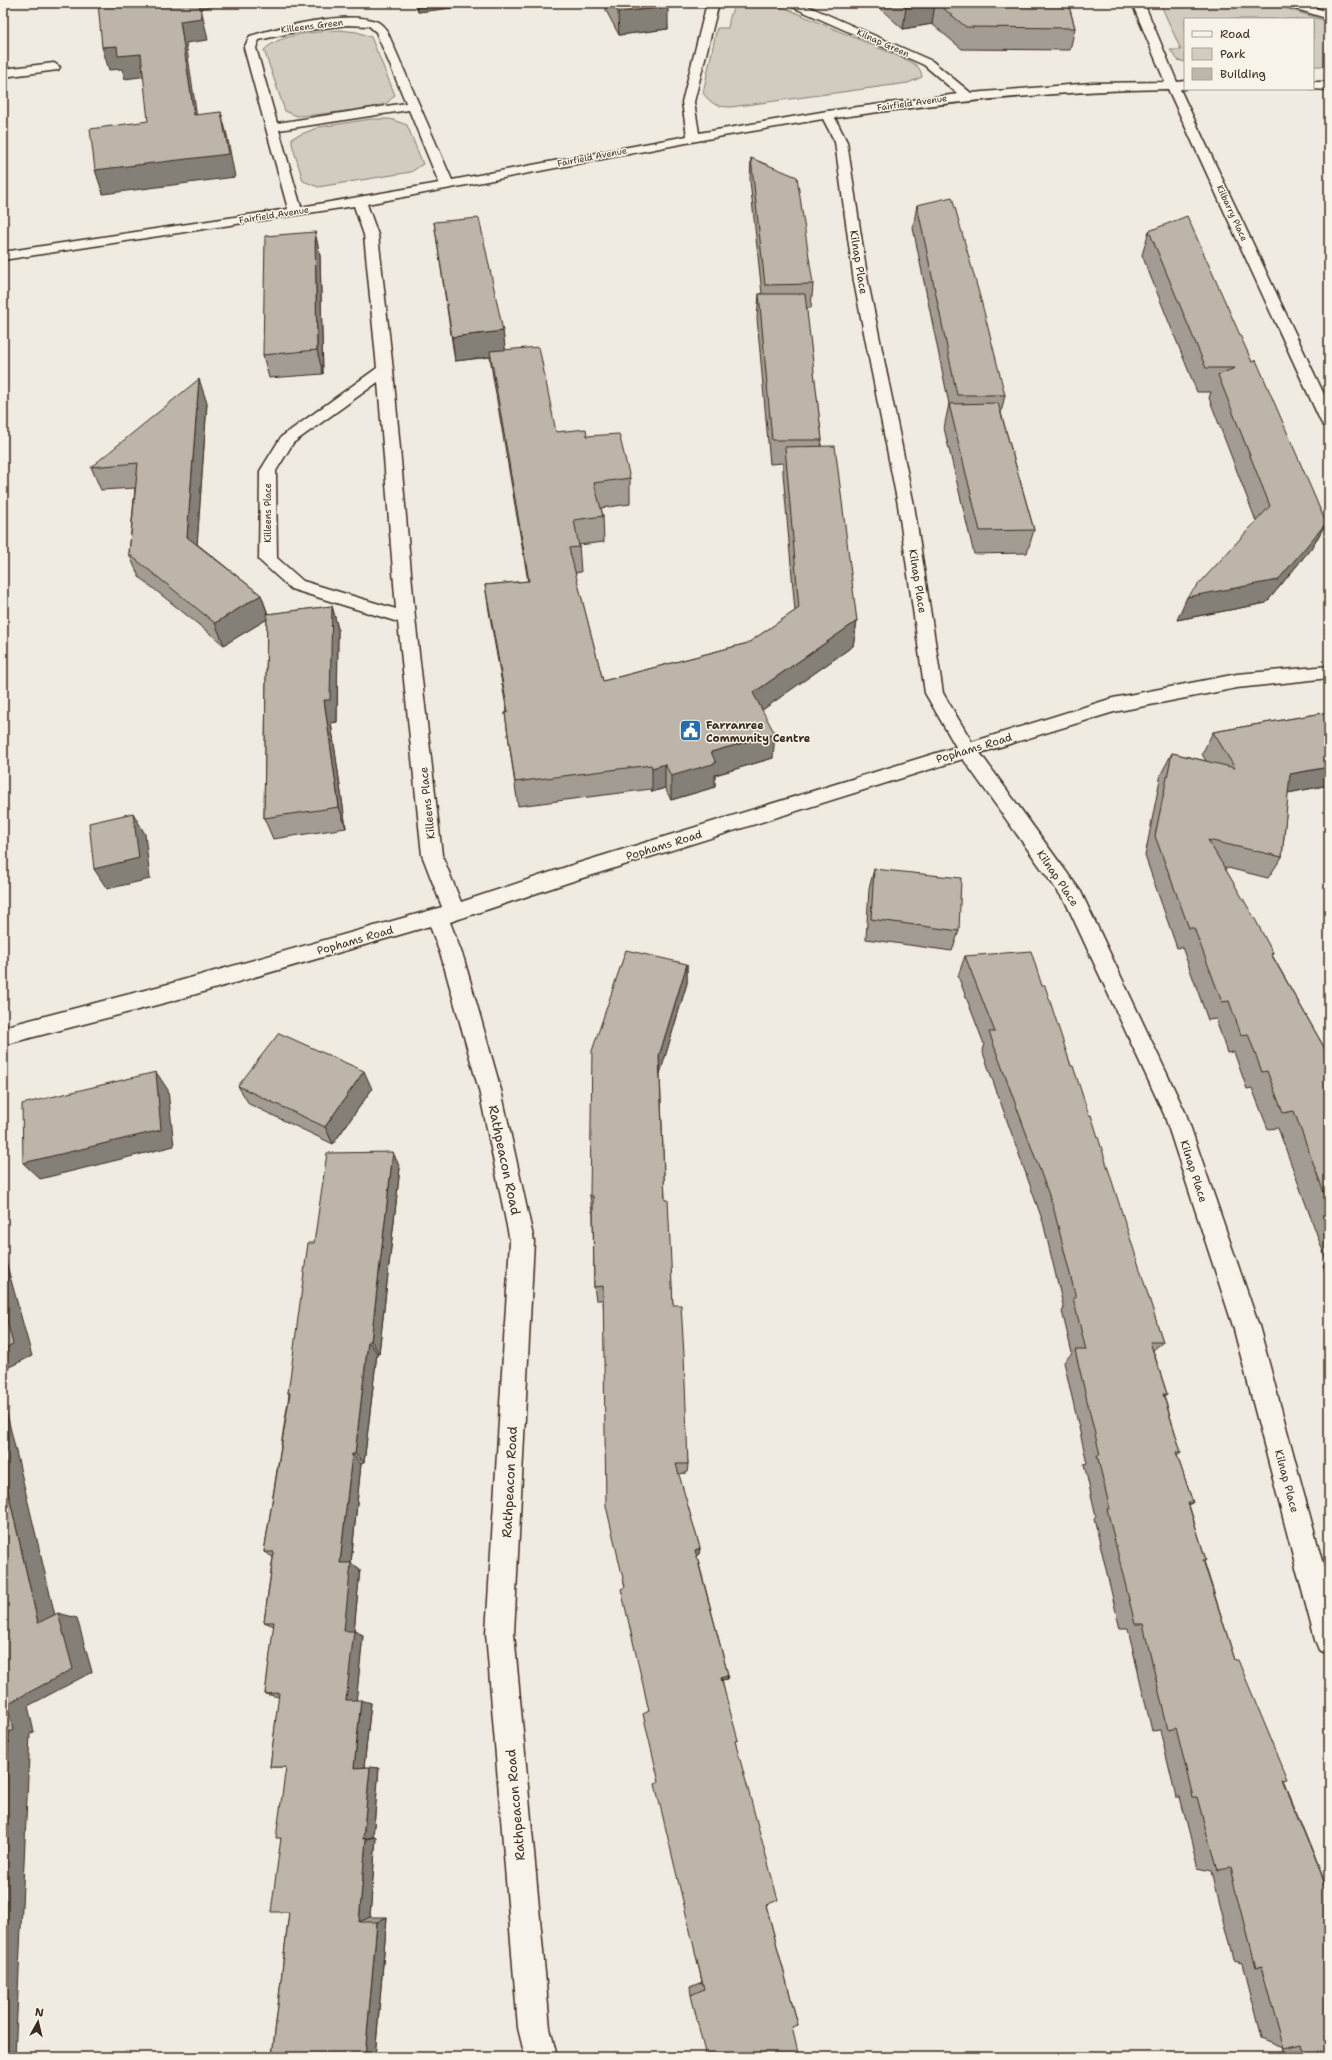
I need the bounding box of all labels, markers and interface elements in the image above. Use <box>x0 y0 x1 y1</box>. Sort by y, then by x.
street label: Killeens Green <box>280 16 344 36</box>
legend <box>1184 18 1314 90</box>
street label: Kilnap Green <box>855 26 912 60</box>
text: Road <box>1220 26 1251 42</box>
text: Park <box>1220 46 1246 62</box>
text: Building <box>1220 66 1266 82</box>
street label: Fairfield Avenue <box>876 92 948 114</box>
street label: Fairfield Avenue <box>556 144 628 170</box>
street label: Kilbarry Place <box>1214 183 1250 243</box>
street label: Fairfield Avenue <box>238 204 310 226</box>
street label: Kilnap Place <box>846 229 871 295</box>
street label: Killeens Place <box>262 483 274 543</box>
street label: Kilnap Place <box>905 548 930 614</box>
public building icon: Farranree Community Centre <box>678 718 704 744</box>
place label: Farranree Community Centre <box>706 718 811 746</box>
street label: Pophams Road <box>934 730 1014 767</box>
street label: Killeens Place <box>416 766 439 840</box>
street label: Pophams Road <box>624 827 704 864</box>
street label: Kilnap Place <box>1033 847 1082 909</box>
street label: Pophams Road <box>315 922 395 959</box>
street label: Rathpeacon Road <box>485 1104 524 1217</box>
street label: Kilnap Place <box>1176 1138 1211 1204</box>
street label: Rathpeacon Road <box>498 1426 521 1538</box>
street label: Kilnap Place <box>1271 1448 1302 1514</box>
street label: Rathpeacon Road <box>502 1749 529 1861</box>
north arrow <box>18 2002 58 2042</box>
text: N <box>34 2005 45 2021</box>

